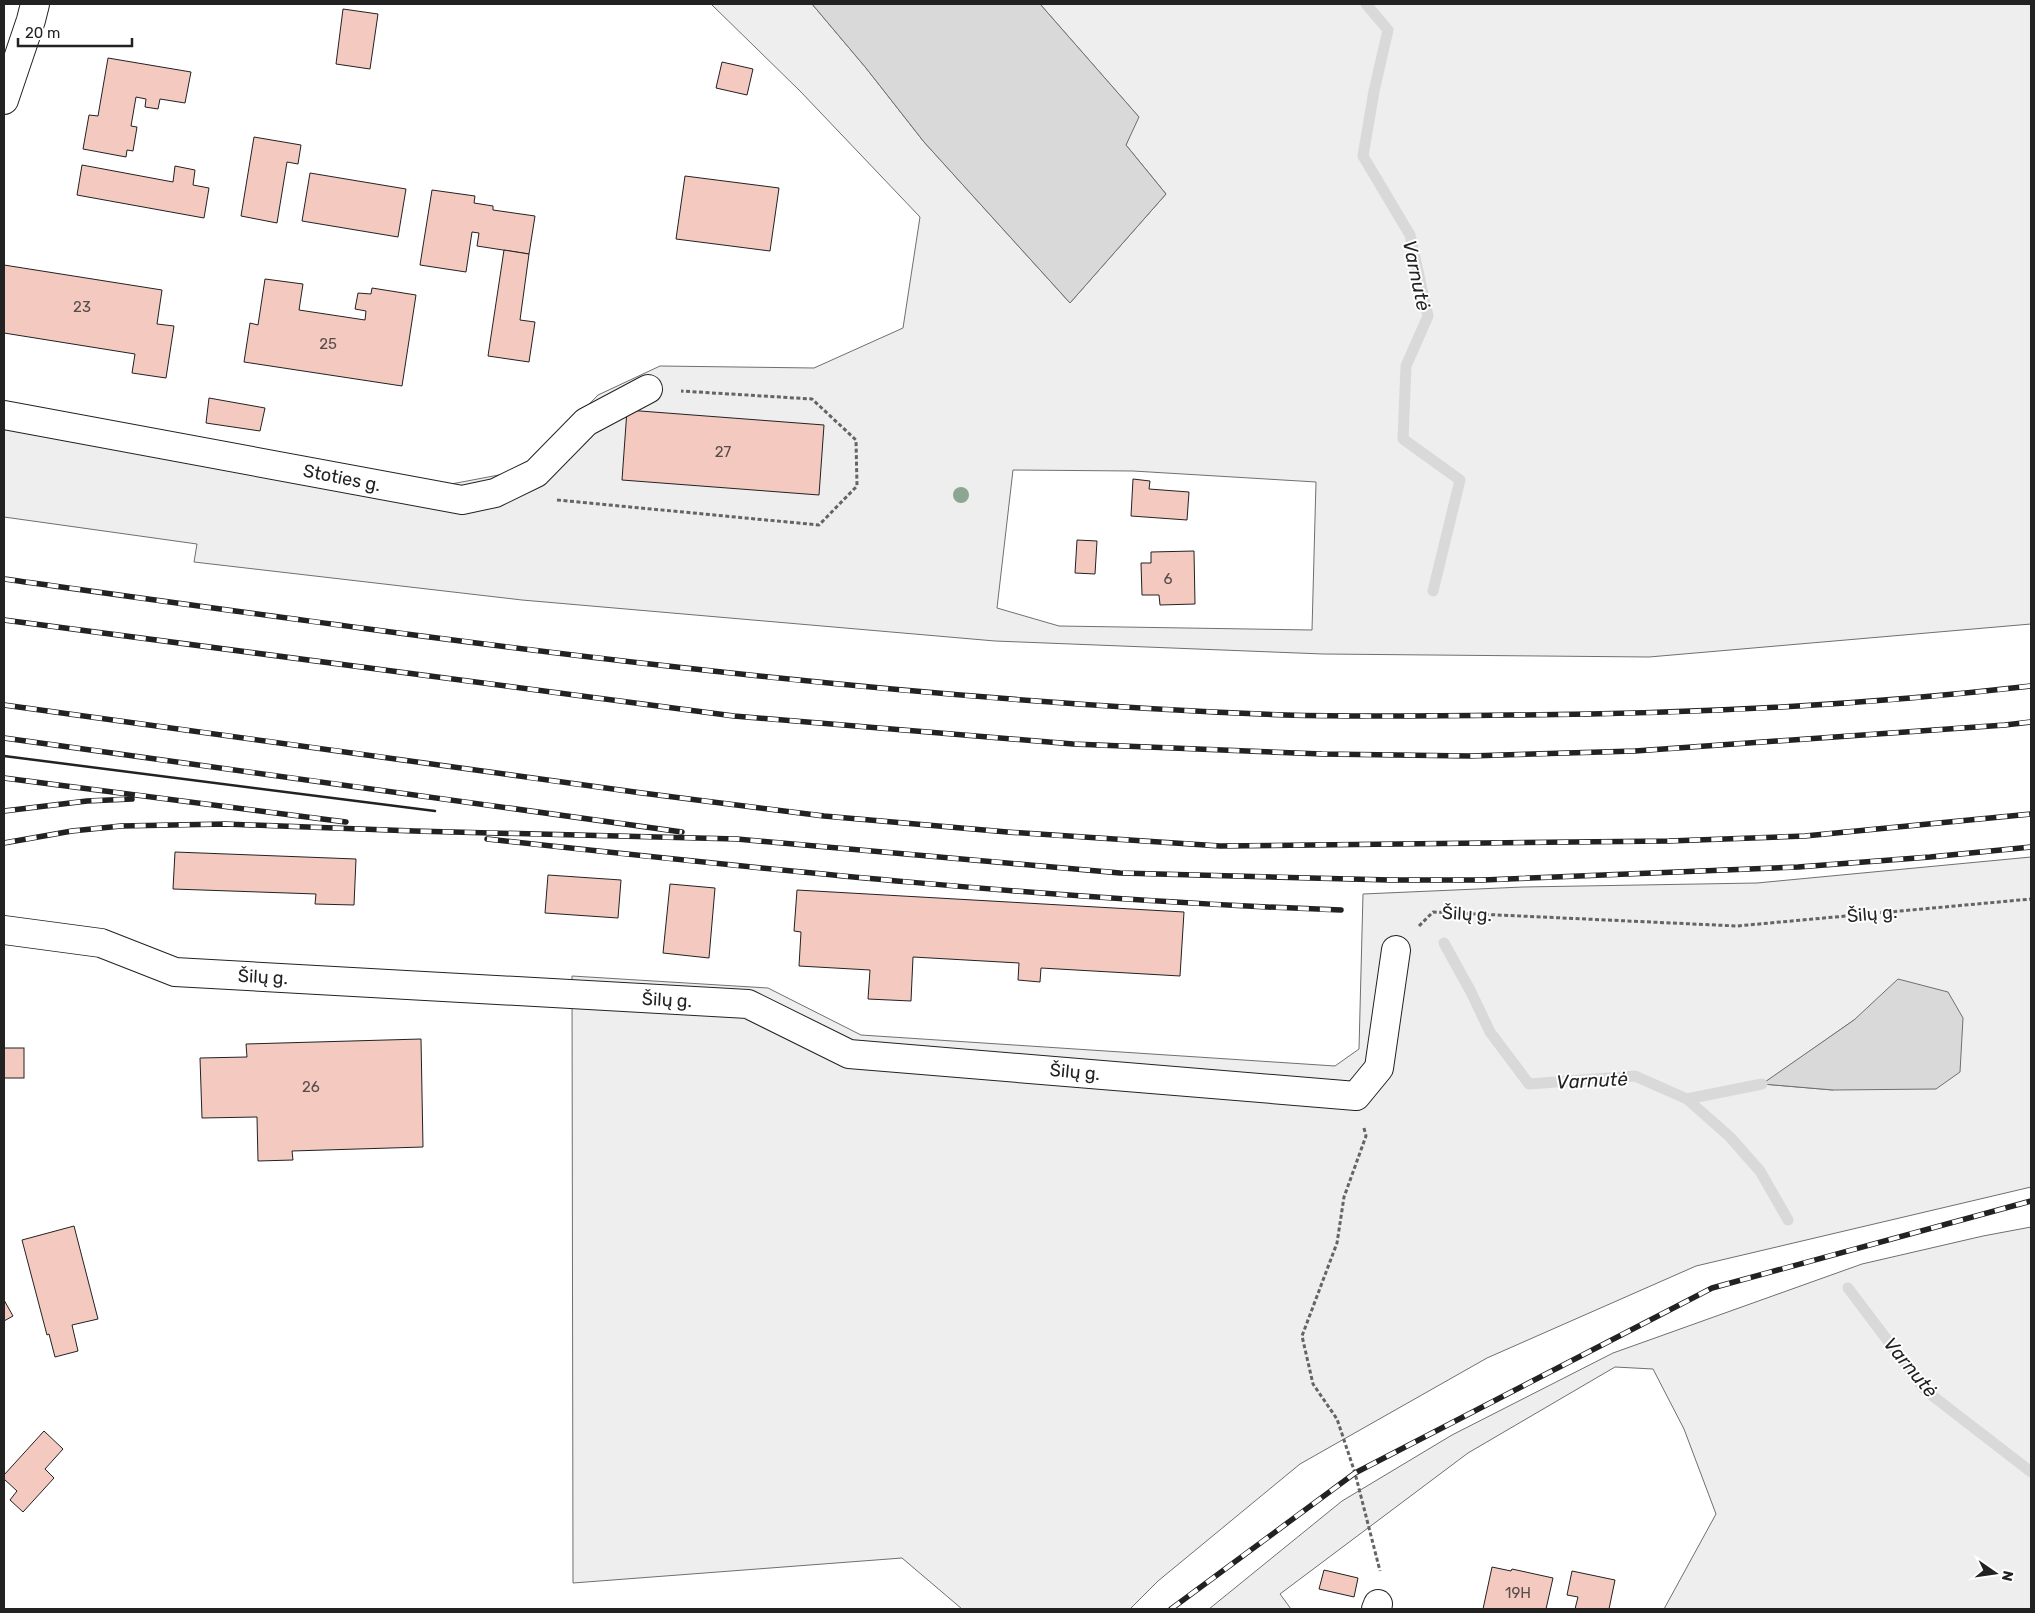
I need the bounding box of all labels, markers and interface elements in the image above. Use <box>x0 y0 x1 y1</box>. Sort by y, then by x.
scale bar <box>18 15 131 47</box>
text: 20 m <box>25 24 60 42</box>
water label: Varnutė <box>1398 238 1435 313</box>
house number: 23 <box>73 298 91 316</box>
house number: 25 <box>319 335 337 353</box>
house number: 27 <box>715 443 732 461</box>
street label: Stoties g. <box>301 460 383 496</box>
house number: 6 <box>1163 570 1173 588</box>
street label: Šilų g. <box>1846 901 1898 927</box>
street label: Šilų g. <box>1441 902 1493 926</box>
street label: Šilų g. <box>237 965 289 989</box>
street label: Šilų g. <box>641 988 693 1012</box>
street label: Šilų g. <box>1049 1059 1101 1085</box>
water label: Varnutė <box>1556 1067 1629 1094</box>
house number: 26 <box>302 1078 320 1096</box>
water label: Varnutė <box>1879 1332 1943 1402</box>
north arrow <box>1970 1548 2020 1598</box>
text: N <box>1998 1569 2017 1583</box>
house number: 19H <box>1505 1584 1531 1602</box>

